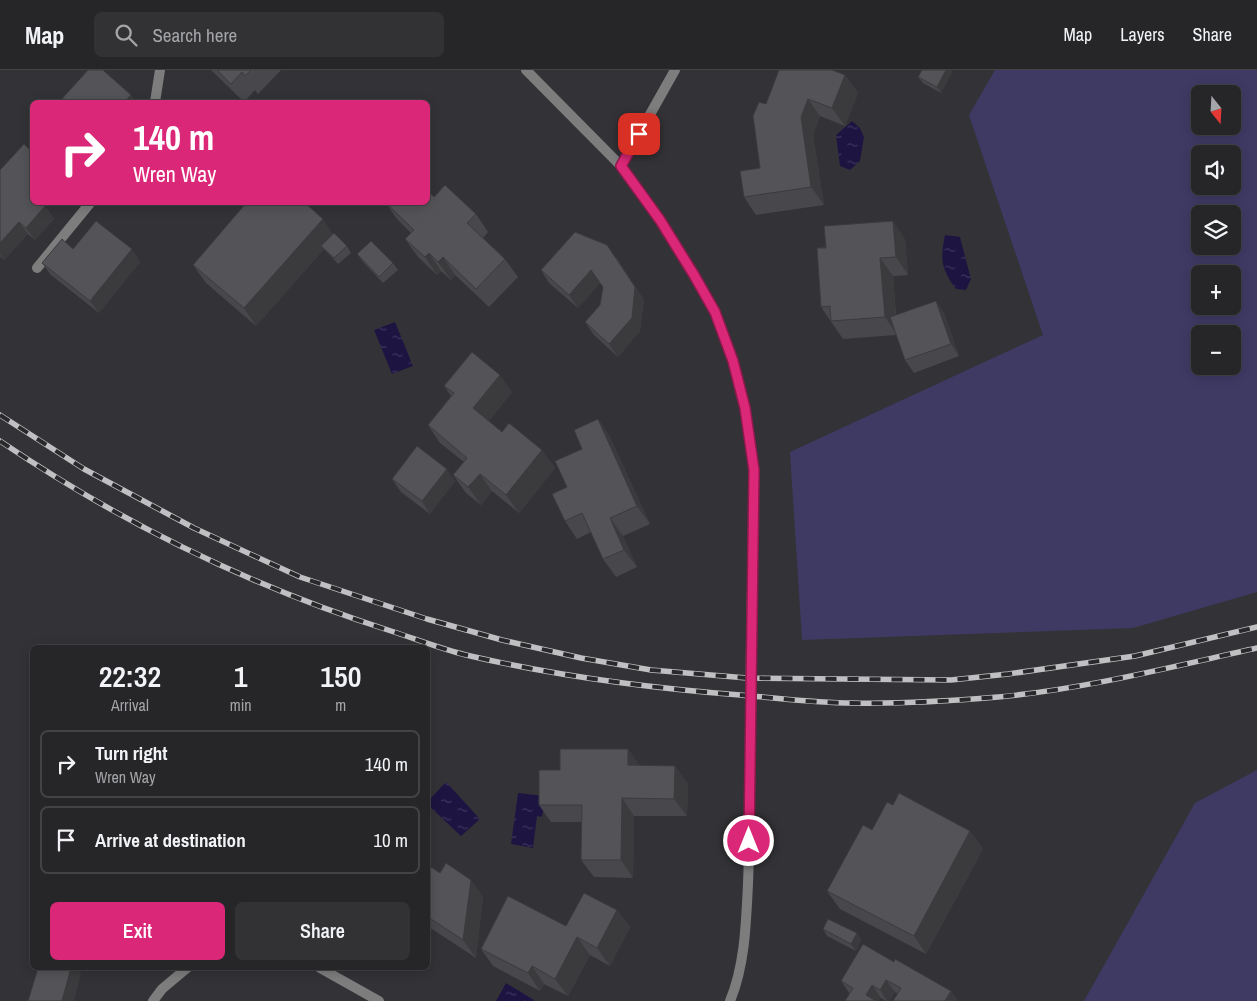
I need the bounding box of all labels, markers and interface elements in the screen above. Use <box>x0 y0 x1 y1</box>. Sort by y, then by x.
search box <box>94 12 444 57</box>
text: Map <box>25 19 64 51</box>
icon: search <box>112 21 140 49</box>
text: Search here <box>152 22 237 48</box>
text: Map <box>1064 22 1092 47</box>
text: Layers <box>1120 22 1165 47</box>
text: Share <box>1193 22 1232 47</box>
north arrow <box>1191 85 1241 135</box>
map controls <box>1191 85 1241 375</box>
pin <box>618 113 660 155</box>
text: 140 m <box>133 114 214 161</box>
icon: right <box>50 120 115 185</box>
icon: arrive <box>625 120 653 148</box>
button: sound <box>1191 145 1241 195</box>
text: Wren Way <box>133 159 216 189</box>
button: layers <box>1191 205 1241 255</box>
button: + <box>1191 265 1241 315</box>
button: − <box>1191 325 1241 375</box>
text: 22:32 <box>99 656 161 696</box>
text: 1 <box>234 656 248 696</box>
text: 150 <box>320 656 361 696</box>
text: Arrival <box>111 694 149 716</box>
text: min <box>230 694 252 716</box>
text: m <box>335 694 346 716</box>
text: Turn right <box>95 740 167 766</box>
icon: right <box>52 750 80 778</box>
text: 140 m <box>365 751 408 777</box>
text: Wren Way <box>95 766 156 788</box>
position arrow <box>722 814 774 866</box>
icon: arrive <box>52 826 80 854</box>
text: Arrive at destination <box>95 827 246 853</box>
text: 10 m <box>373 827 408 853</box>
button: Exit <box>50 902 225 960</box>
button: Share <box>235 902 410 960</box>

